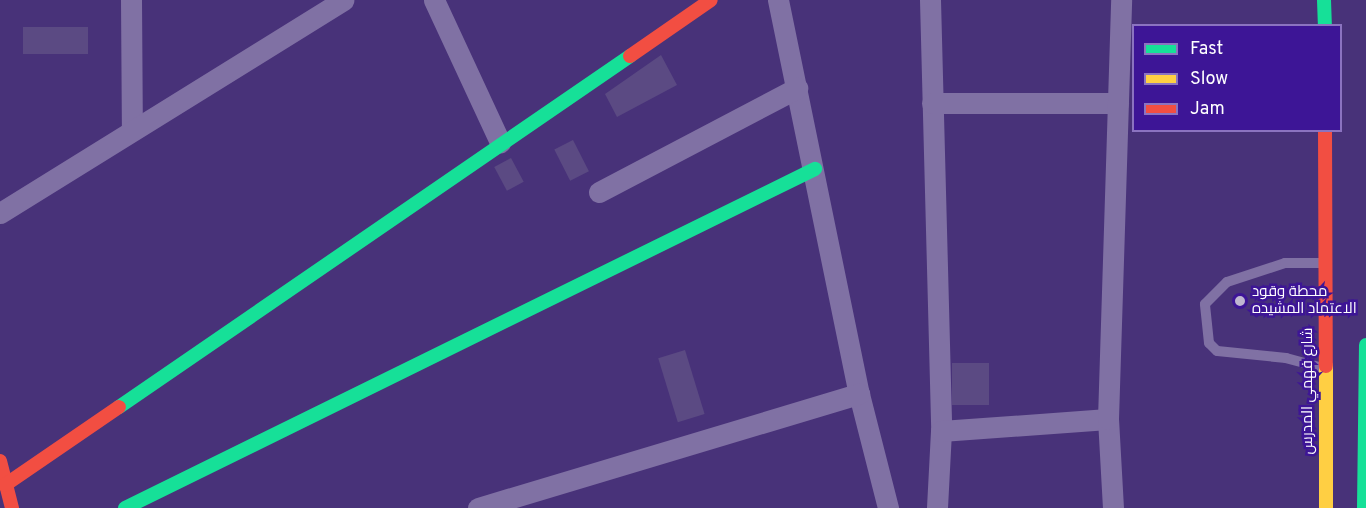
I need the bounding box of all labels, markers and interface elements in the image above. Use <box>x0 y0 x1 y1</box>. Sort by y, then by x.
legend <box>1132 24 1342 132</box>
text: Fast <box>1190 38 1223 61</box>
text: Slow <box>1190 68 1228 91</box>
text: Jam <box>1190 98 1225 121</box>
place label: محطة وقود الاعتماد المشيده <box>1252 283 1357 318</box>
marker: محطة وقود الاعتماد المشيده <box>1233 294 1247 308</box>
street label: شارع فهمي المدرس <box>1300 328 1318 454</box>

